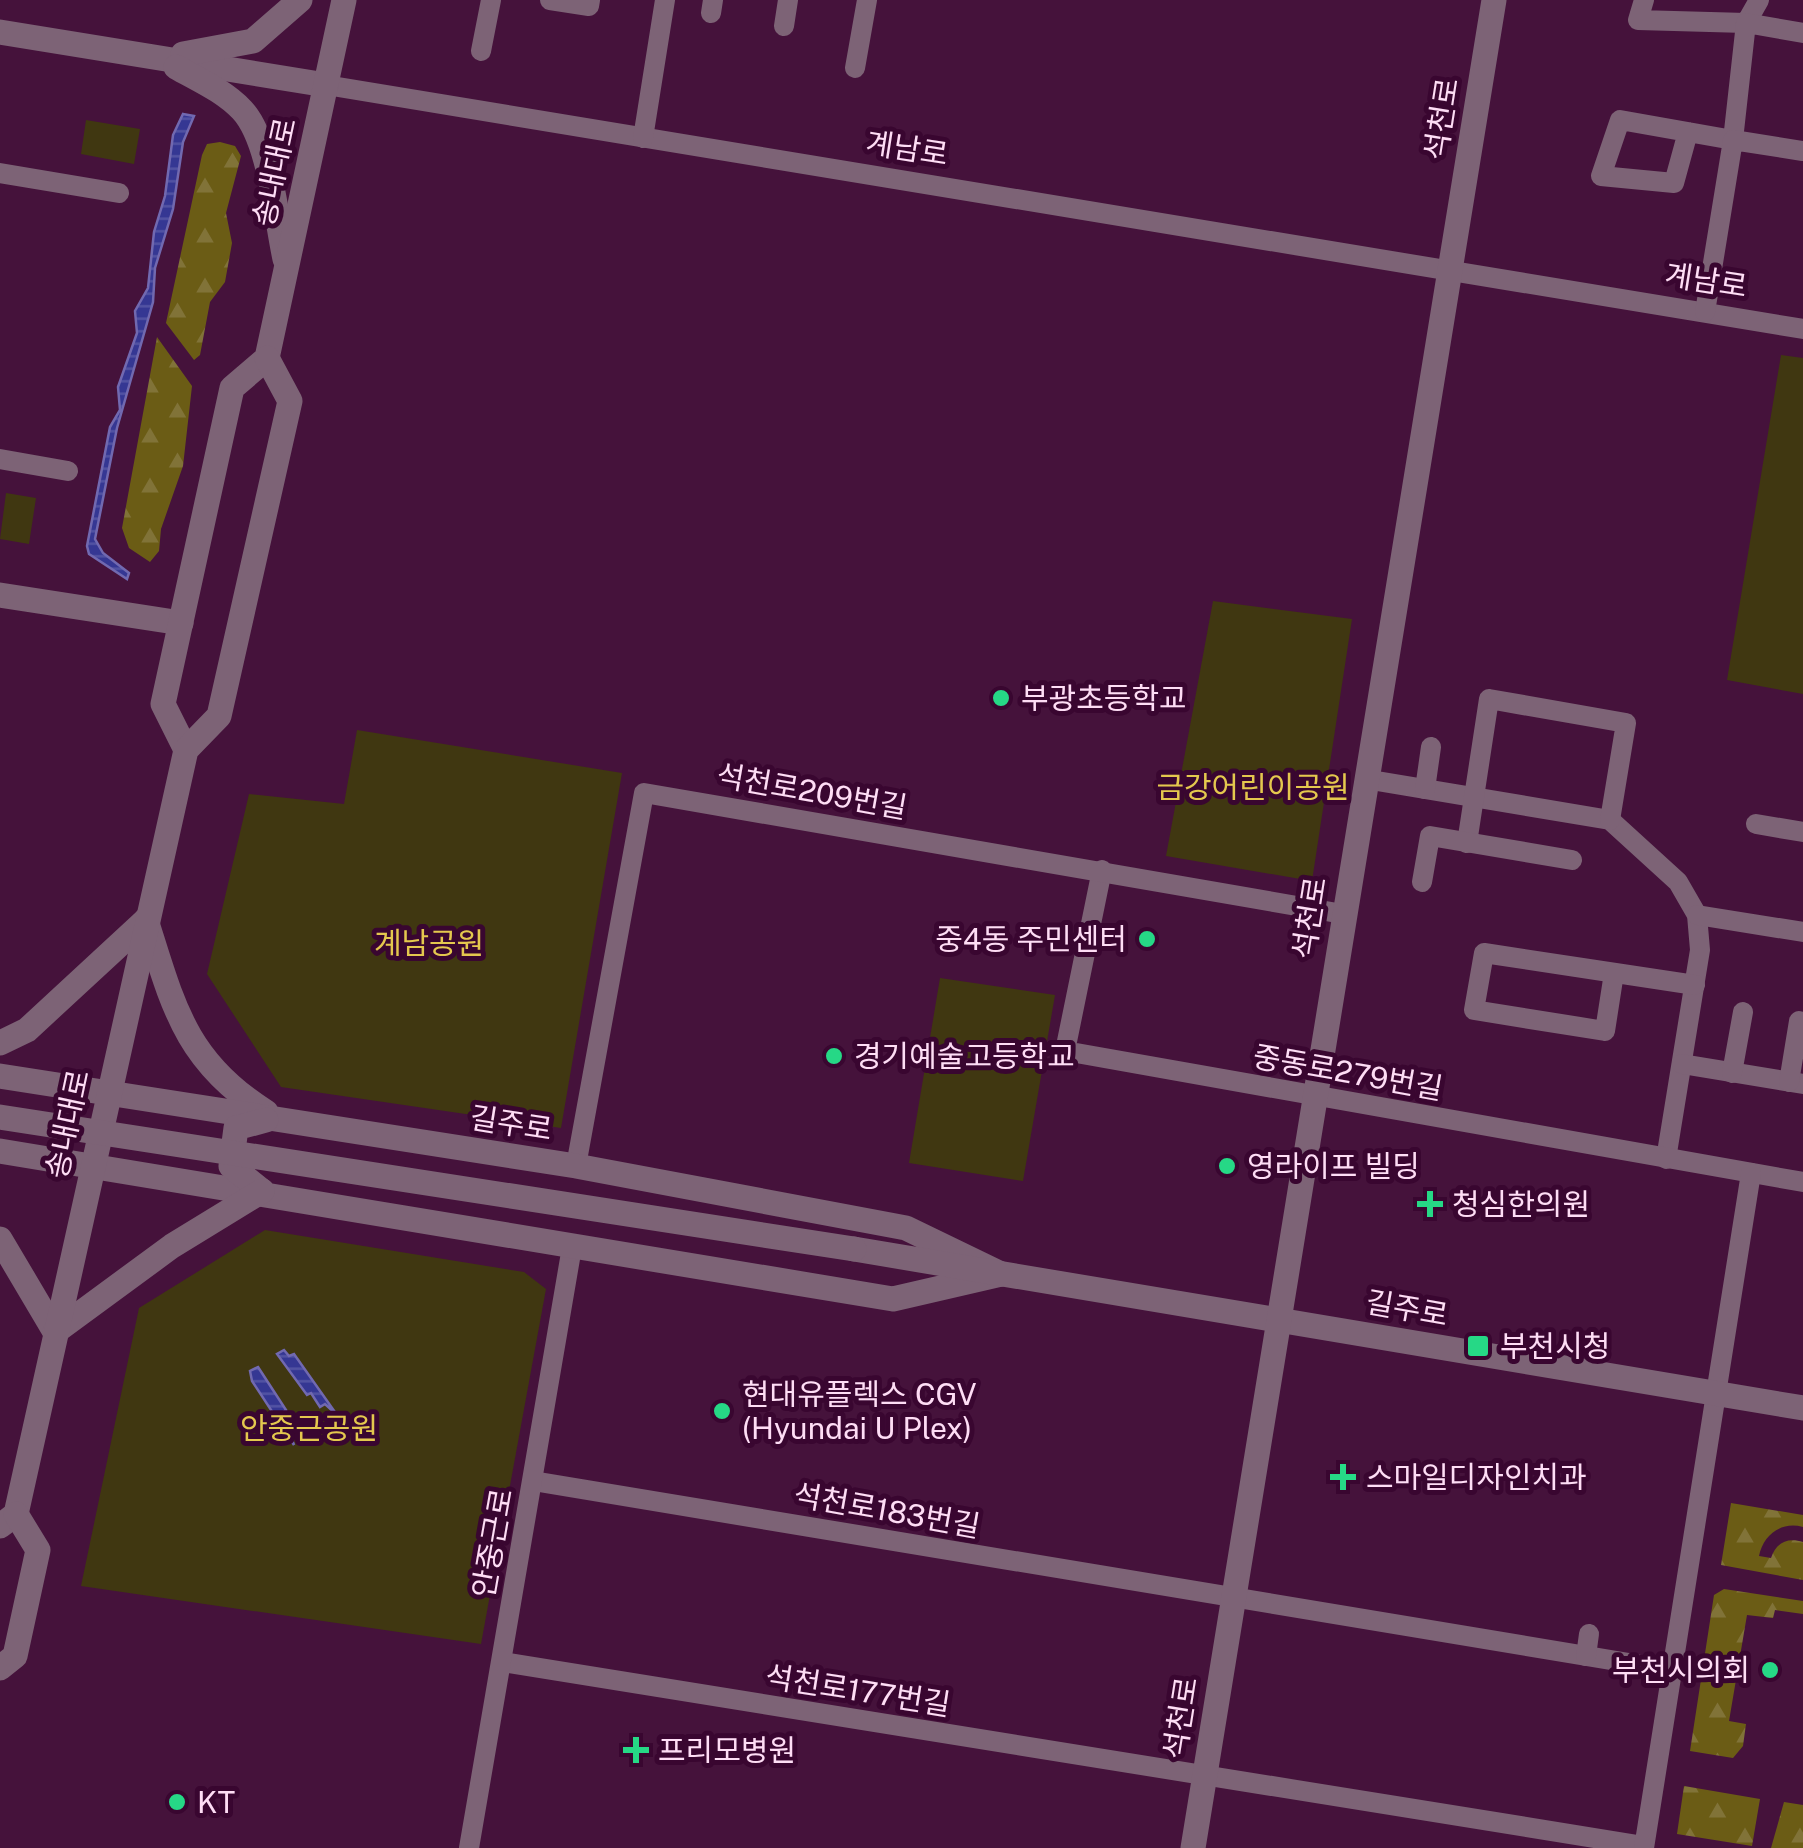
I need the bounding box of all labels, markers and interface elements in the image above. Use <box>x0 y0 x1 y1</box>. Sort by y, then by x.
street label: 석천로 <box>1417 75 1465 163</box>
street label: 송내대로 <box>245 114 303 230</box>
street label: 계남로 <box>863 124 951 172</box>
street label: 계남로 <box>1662 256 1750 304</box>
place label: 부광초등학교 <box>1021 680 1187 716</box>
marker: 부광초등학교 <box>990 687 1012 709</box>
street label: 석천로209번길 <box>714 757 910 825</box>
park label: 금강어린이공원 <box>1156 769 1350 805</box>
street label: 석천로 <box>1285 874 1333 962</box>
place label: 중4동 주민센터 <box>935 921 1127 957</box>
park label: 계남공원 <box>374 925 484 961</box>
marker: 중4동 주민센터 <box>1136 928 1158 950</box>
place label: 경기예술고등학교 <box>854 1038 1075 1074</box>
street label: 중동로279번길 <box>1250 1038 1446 1106</box>
marker: 경기예술고등학교 <box>823 1045 845 1067</box>
street label: 송내대로 <box>38 1066 96 1182</box>
street label: 길주로 <box>467 1099 555 1147</box>
place label: 영라이프 빌딩 <box>1247 1148 1420 1184</box>
marker: 영라이프 빌딩 <box>1216 1155 1238 1177</box>
place label: 청심한의원 <box>1452 1186 1590 1222</box>
marker: 청심한의원 <box>1417 1191 1443 1217</box>
street label: 길주로 <box>1363 1283 1451 1333</box>
place label: 부천시청 <box>1500 1328 1610 1364</box>
marker: 부천시청 <box>1465 1333 1491 1359</box>
place label: 현대유플렉스 CGV (Hyundai U Plex) <box>742 1376 977 1446</box>
marker: 현대유플렉스 CGV (Hyundai U Plex) <box>711 1400 733 1422</box>
park label: 안중근공원 <box>240 1410 378 1446</box>
place label: 스마일디자인치과 <box>1366 1459 1587 1495</box>
marker: 스마일디자인치과 <box>1330 1464 1356 1490</box>
street label: 석천로183번길 <box>791 1476 983 1544</box>
street label: 안중근로 <box>465 1486 519 1600</box>
place label: 부천시의회 <box>1612 1652 1750 1688</box>
street label: 석천로177번길 <box>763 1658 953 1722</box>
marker: 부천시의회 <box>1759 1659 1781 1681</box>
street label: 석천로 <box>1156 1674 1204 1762</box>
place label: 프리모병원 <box>658 1732 796 1768</box>
marker: 프리모병원 <box>623 1737 649 1763</box>
place label: KT <box>197 1784 236 1820</box>
marker: KT <box>166 1791 188 1813</box>

